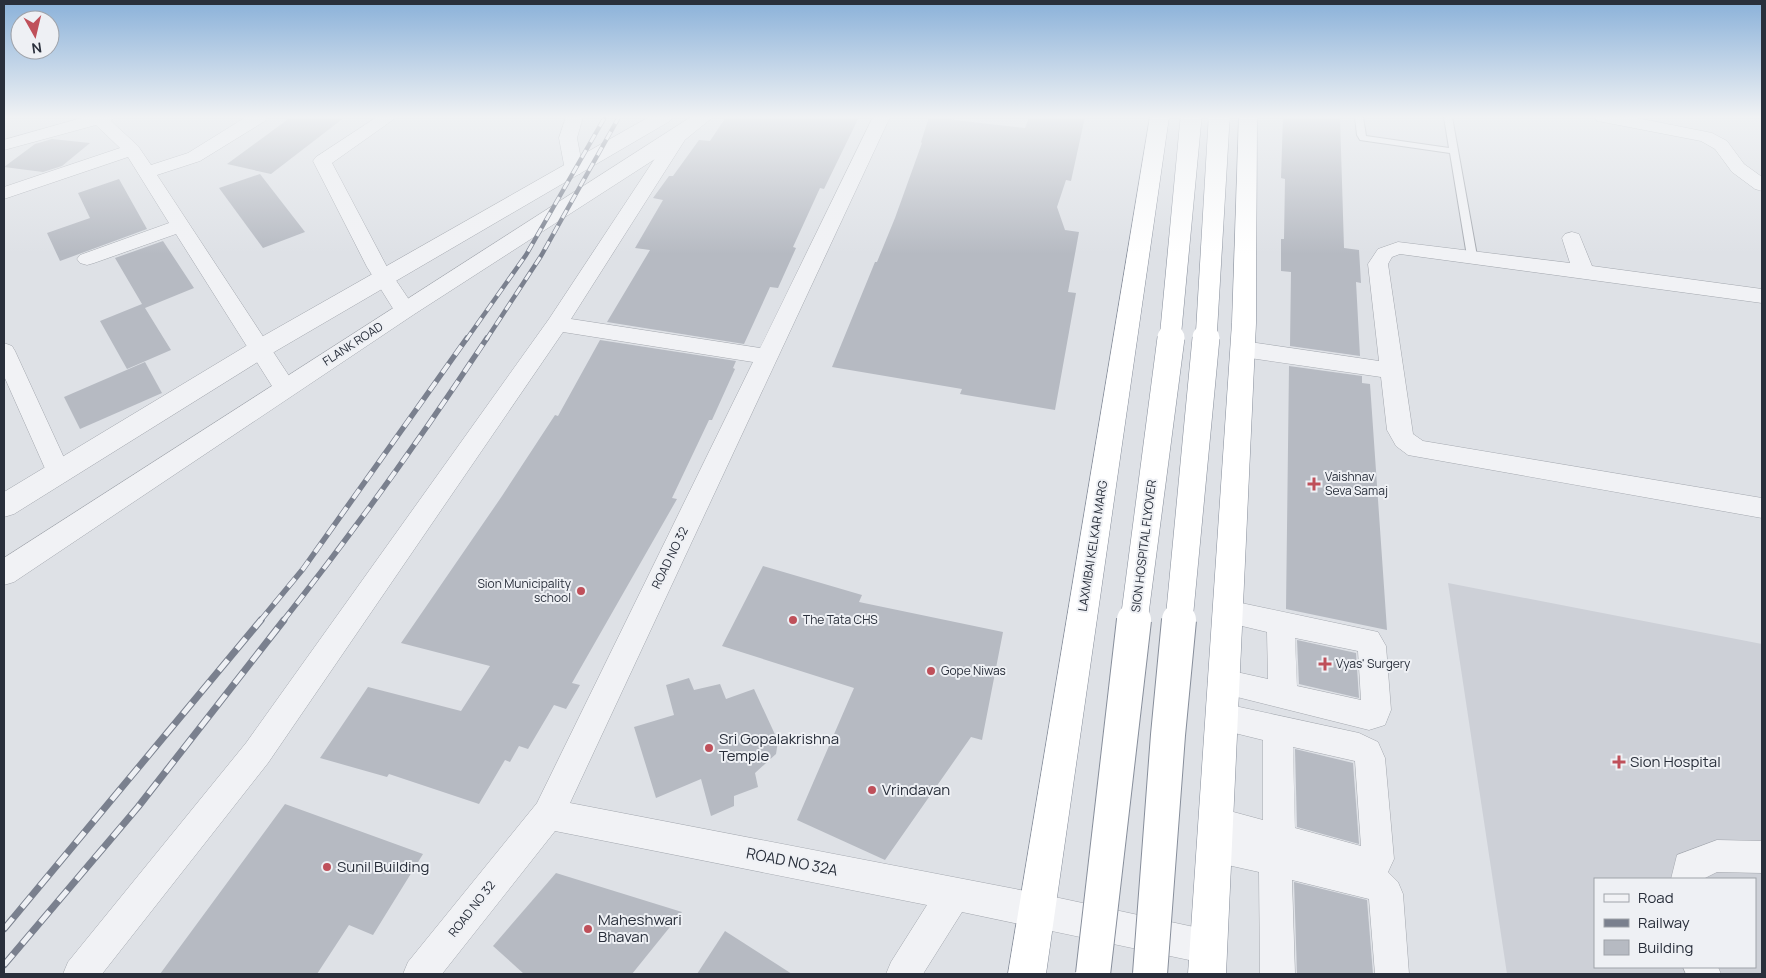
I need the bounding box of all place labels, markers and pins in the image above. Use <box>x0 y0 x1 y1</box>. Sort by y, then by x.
place label: Vaishnav Seva Samaj <box>1325 468 1388 499</box>
marker: Vaishnav Seva Samaj <box>1307 477 1321 491</box>
place label: Sion Municipality school <box>477 575 572 606</box>
marker: Sion Municipality school <box>575 585 587 597</box>
place label: The Tata CHS <box>803 611 878 628</box>
marker: The Tata CHS <box>787 614 799 626</box>
place label: Vyas' Surgery <box>1336 655 1411 672</box>
marker: Vyas' Surgery <box>1318 657 1332 671</box>
place label: Gope Niwas <box>941 662 1006 679</box>
marker: Gope Niwas <box>925 665 937 677</box>
place label: Sri Gopalakrishna Temple <box>719 728 839 766</box>
marker: Sri Gopalakrishna Temple <box>703 742 715 754</box>
place label: Sion Hospital <box>1630 751 1721 772</box>
marker: Sion Hospital <box>1612 755 1626 769</box>
place label: Vrindavan <box>882 779 950 800</box>
marker: Vrindavan <box>866 784 878 796</box>
place label: Sunil Building <box>337 856 429 877</box>
marker: Sunil Building <box>321 861 333 873</box>
place label: Maheshwari Bhavan <box>598 909 682 947</box>
marker: Maheshwari Bhavan <box>582 923 594 935</box>

